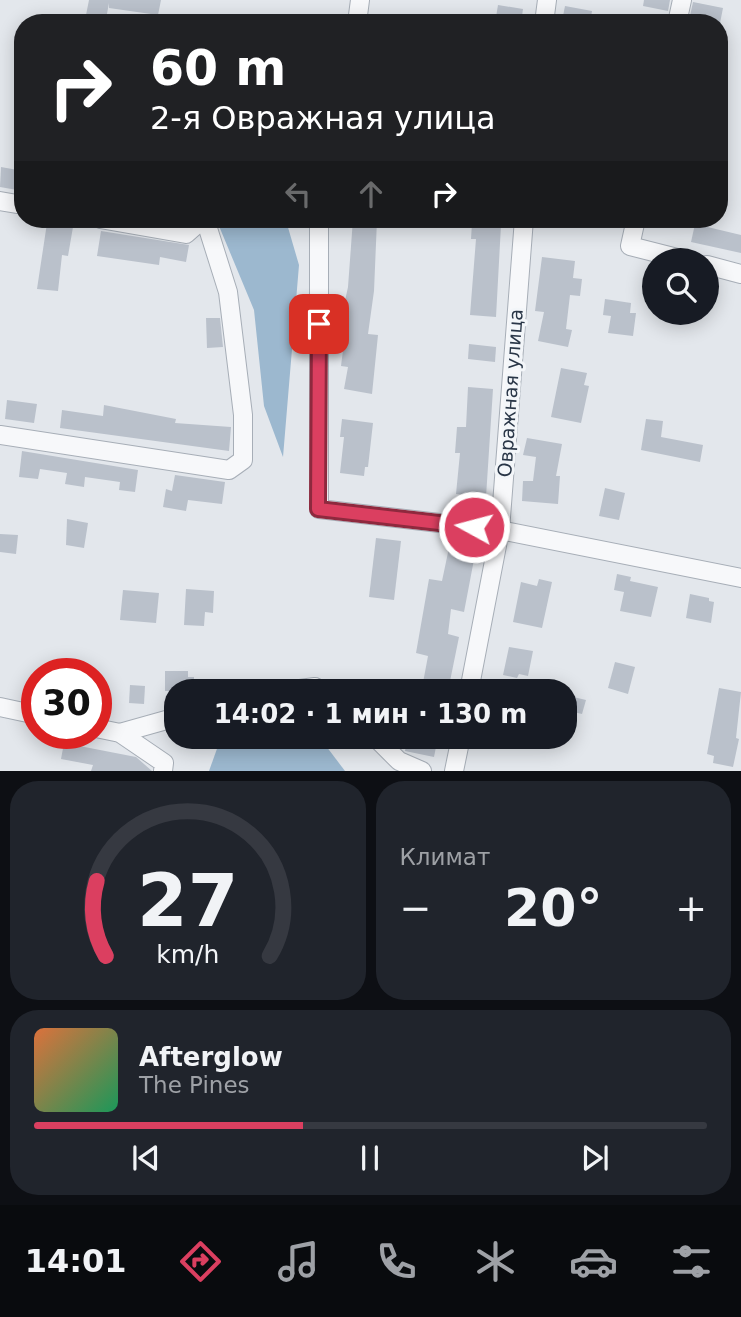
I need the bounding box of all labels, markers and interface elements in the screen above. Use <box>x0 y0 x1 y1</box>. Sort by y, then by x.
text: 60 m <box>150 40 286 97</box>
icon: right <box>35 42 126 133</box>
text: 2-я Овражная улица <box>150 99 496 137</box>
icon: left <box>279 175 317 213</box>
icon: ahead <box>352 175 390 213</box>
icon: right <box>425 175 463 213</box>
map controls <box>642 248 719 325</box>
button: search <box>642 248 719 325</box>
pin <box>289 294 349 354</box>
icon: arrive <box>300 305 338 343</box>
street label: Овражная улица <box>493 308 527 478</box>
position arrow <box>437 490 511 564</box>
speed limit sign: 30 <box>21 658 112 749</box>
text: 14:02 · 1 мин · 130 m <box>214 699 527 729</box>
text: Климат <box>400 844 490 870</box>
text: 27 <box>137 859 238 944</box>
text: 20° <box>504 878 602 938</box>
text: − <box>400 886 431 930</box>
text: + <box>675 886 707 930</box>
text: km/h <box>156 940 219 969</box>
text: Afterglow <box>139 1042 283 1072</box>
text: The Pines <box>139 1072 250 1098</box>
icon: previous <box>127 1139 165 1177</box>
icon: pause <box>351 1139 389 1177</box>
icon: next <box>576 1139 614 1177</box>
icon: directions <box>176 1237 225 1286</box>
icon: music <box>274 1237 323 1286</box>
icon: phone <box>372 1237 421 1286</box>
icon: climate <box>471 1237 520 1286</box>
icon: car <box>569 1237 618 1286</box>
icon: filters <box>667 1237 716 1286</box>
text: 14:01 <box>25 1242 127 1280</box>

